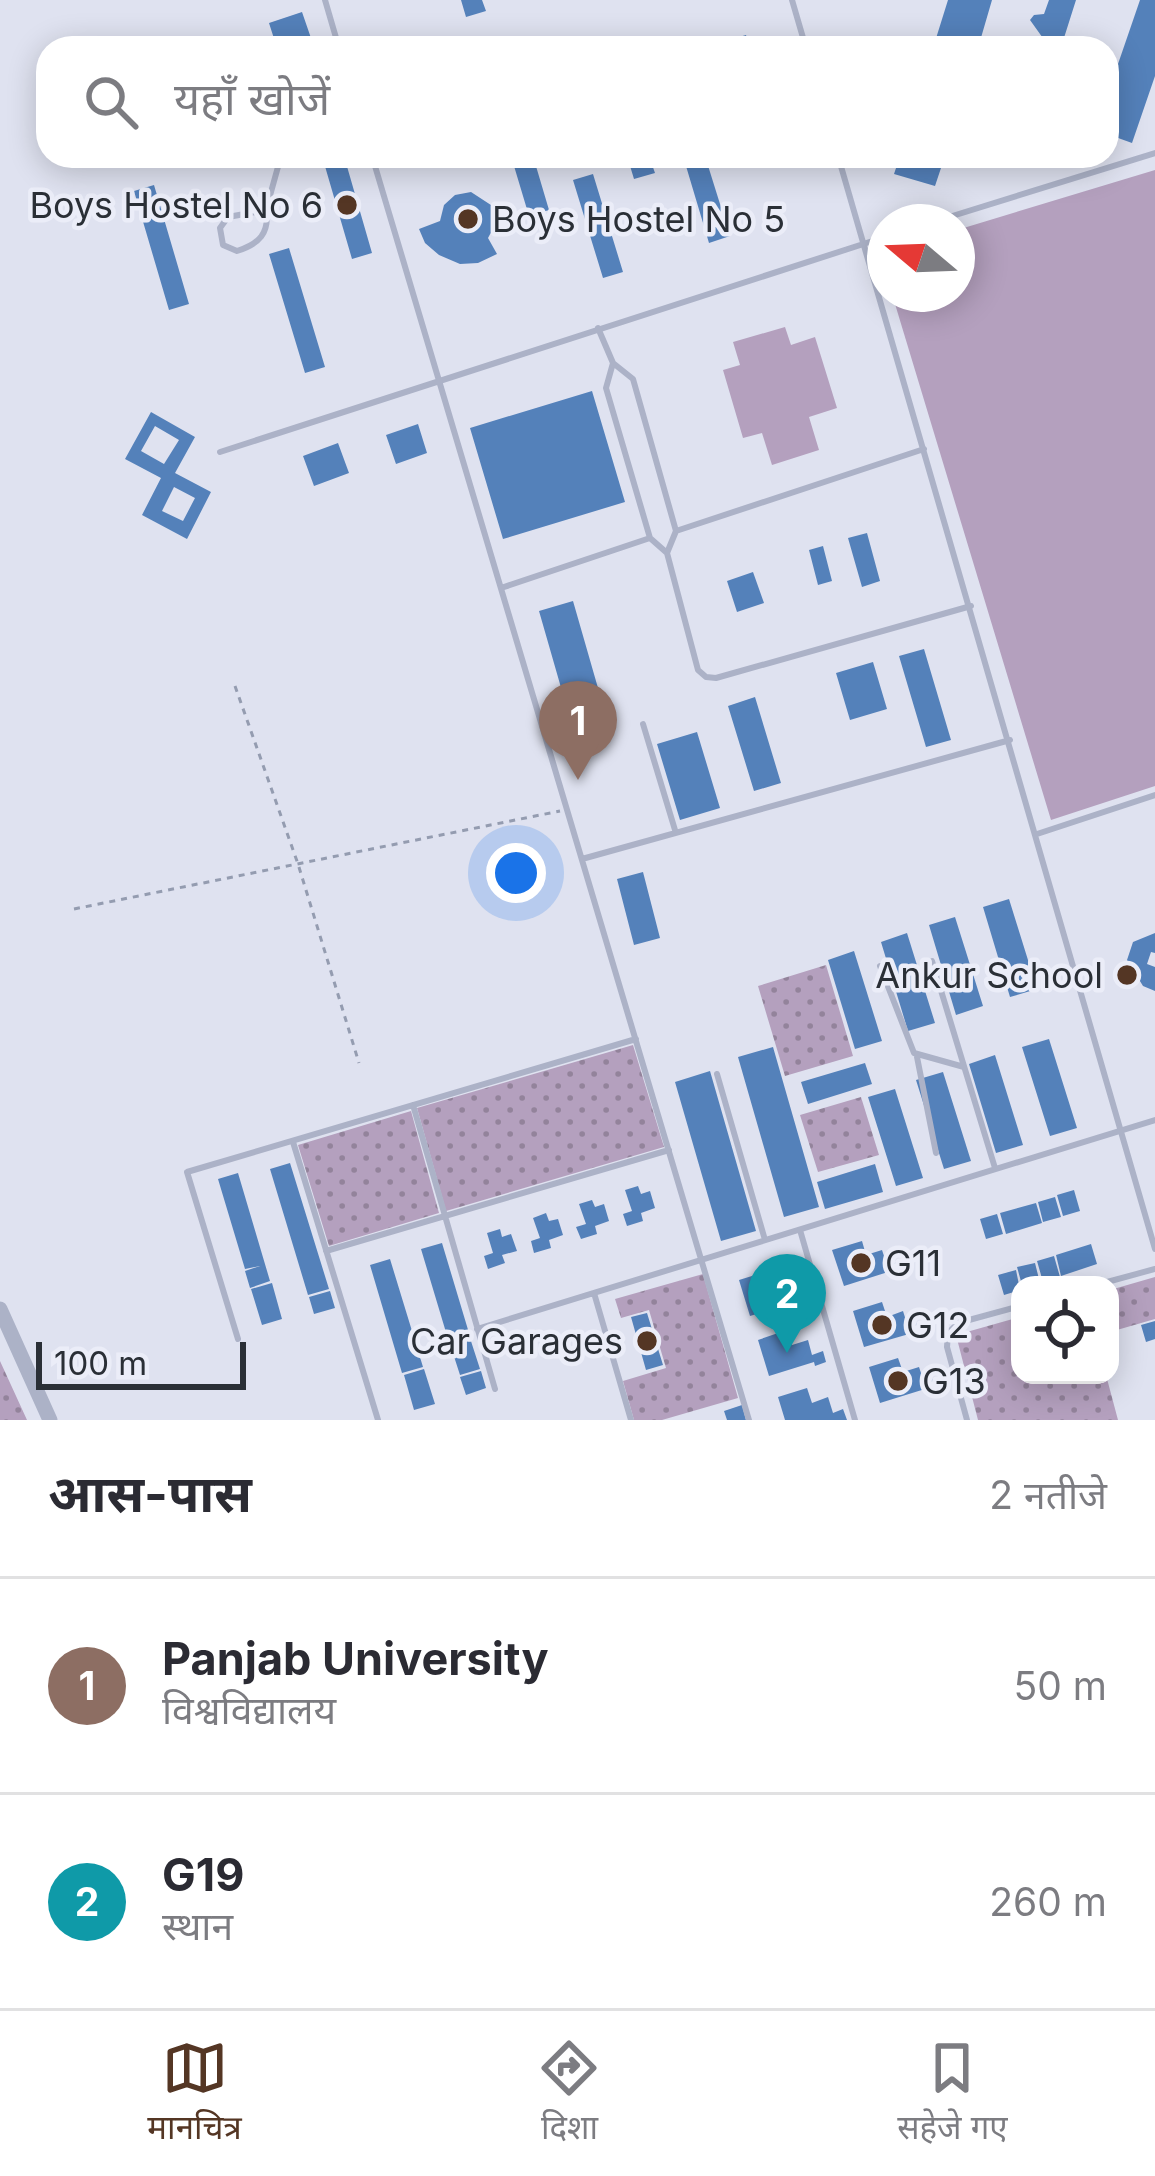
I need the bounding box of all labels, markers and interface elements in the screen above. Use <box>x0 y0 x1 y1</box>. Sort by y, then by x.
search box <box>36 36 1119 168</box>
icon: search <box>78 69 144 135</box>
text: यहाँ खोजें <box>174 71 330 126</box>
place label: Boys Hostel No 6 <box>29 183 323 227</box>
marker: Boys Hostel No 6 <box>334 192 360 218</box>
place label: Boys Hostel No 5 <box>492 197 785 241</box>
north arrow <box>867 204 975 312</box>
marker: Boys Hostel No 5 <box>455 206 481 232</box>
pin: 1 <box>539 681 617 780</box>
your location <box>486 843 546 903</box>
place label: Ankur School <box>875 953 1103 997</box>
marker: Ankur School <box>1114 962 1140 988</box>
place label: G11 <box>885 1241 941 1285</box>
marker: G11 <box>848 1250 874 1276</box>
pin: 2 <box>748 1254 826 1353</box>
map controls <box>1011 1276 1119 1384</box>
button: locate <box>1011 1276 1119 1384</box>
place label: G12 <box>906 1303 969 1347</box>
marker: G12 <box>869 1312 895 1338</box>
place label: Car Garages <box>410 1319 623 1363</box>
marker: Car Garages <box>634 1328 660 1354</box>
scale bar <box>36 1336 246 1389</box>
text: 100 m <box>54 1343 147 1383</box>
place label: G13 <box>922 1359 986 1403</box>
marker: G13 <box>885 1368 911 1394</box>
text: आस-पास <box>48 1463 252 1524</box>
text: 2 नतीजे <box>989 1471 1107 1518</box>
text: Panjab University <box>162 1631 548 1686</box>
text: 1 <box>79 1662 95 1709</box>
text: 50 m <box>1014 1662 1107 1709</box>
text: विश्वविद्यालय <box>162 1686 336 1733</box>
text: G19 <box>162 1847 244 1902</box>
text: 2 <box>75 1878 99 1925</box>
text: 260 m <box>989 1878 1107 1925</box>
text: स्थान <box>162 1902 233 1949</box>
tab: मानचित्र <box>147 2035 242 2152</box>
tab: दिशा <box>536 2035 602 2152</box>
tab: सहेजे गए <box>897 2035 1008 2152</box>

